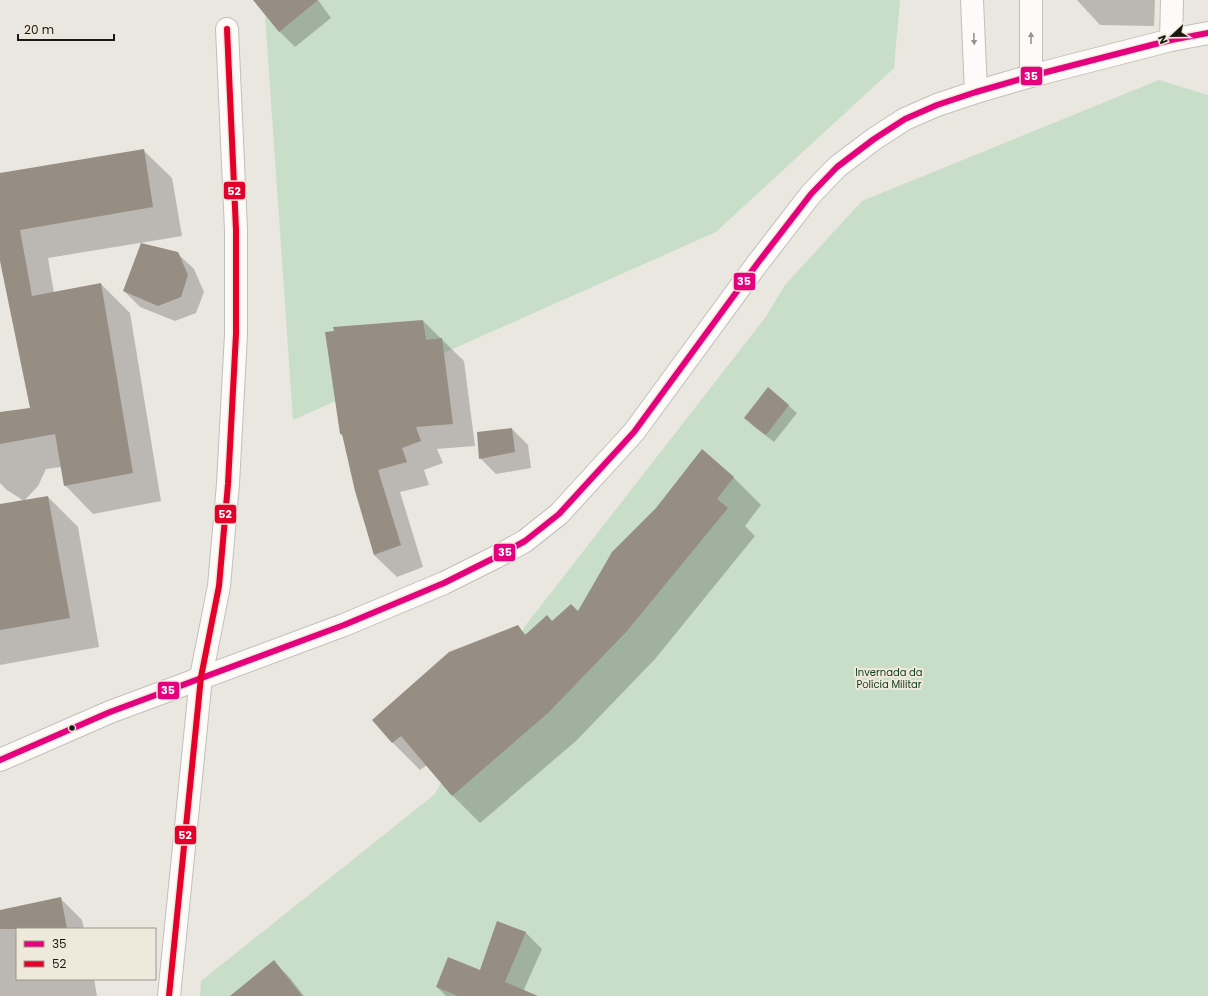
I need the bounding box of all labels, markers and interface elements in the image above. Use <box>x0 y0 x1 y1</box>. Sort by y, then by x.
scale bar <box>18 16 114 42</box>
north arrow <box>1152 16 1192 56</box>
text: 20 m <box>24 21 54 38</box>
one-way arrow <box>1028 31 1034 44</box>
one-way arrow <box>971 33 977 46</box>
text: N <box>1154 33 1172 47</box>
line badge: 35 <box>1020 66 1043 86</box>
text: 35 <box>1024 68 1038 84</box>
line badge: 52 <box>223 181 246 200</box>
text: 52 <box>227 183 241 199</box>
line badge: 35 <box>733 272 756 291</box>
text: 35 <box>737 273 751 289</box>
line badge: 52 <box>214 504 237 524</box>
text: 52 <box>218 506 232 522</box>
line badge: 35 <box>493 543 516 562</box>
text: 35 <box>498 544 512 560</box>
park label: Invernada da Polícia Militar <box>855 665 923 692</box>
line badge: 35 <box>157 681 180 700</box>
text: 35 <box>161 682 175 698</box>
unlabelled marker <box>67 723 77 733</box>
line badge: 52 <box>174 825 197 845</box>
text: 52 <box>178 827 192 843</box>
legend <box>16 928 156 980</box>
text: 35 <box>52 935 67 952</box>
text: 52 <box>52 955 67 972</box>

